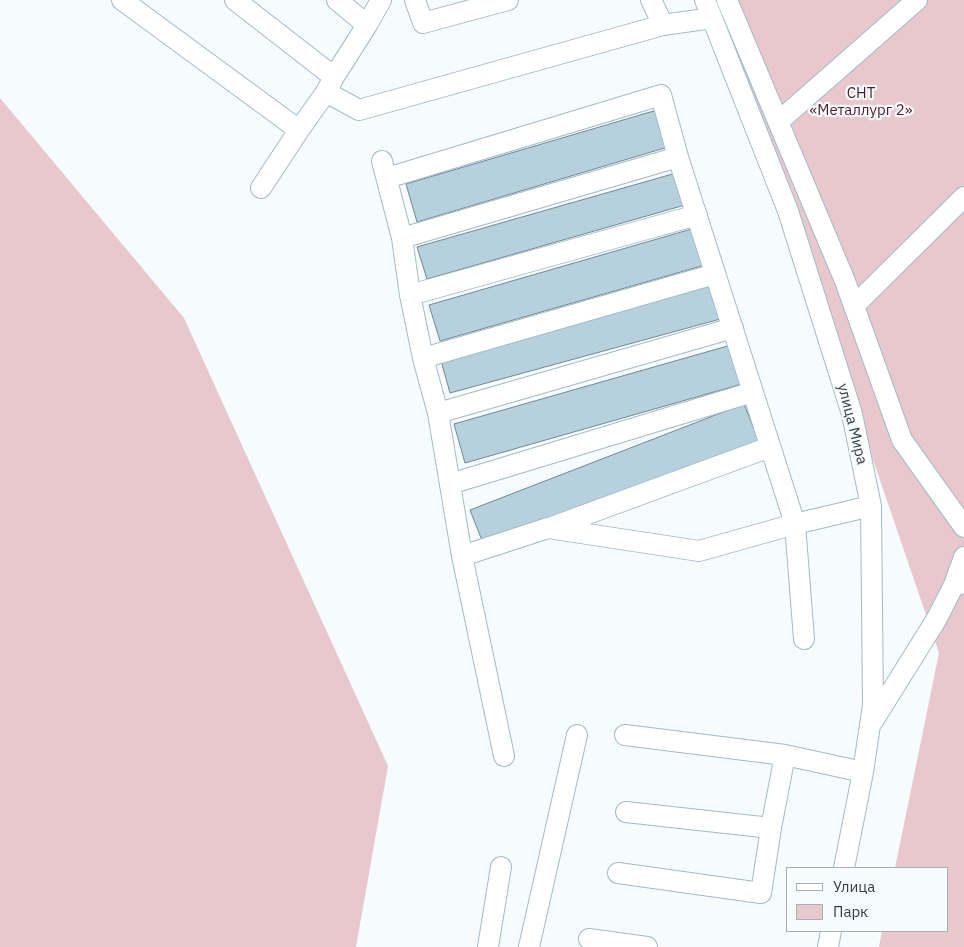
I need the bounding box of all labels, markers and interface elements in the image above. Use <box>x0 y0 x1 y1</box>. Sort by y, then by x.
park label: СНТ «Металлург 2» <box>810 85 912 120</box>
street label: улица Мира <box>833 382 871 466</box>
legend <box>786 867 949 932</box>
text: Улица <box>833 877 875 896</box>
text: Парк <box>833 902 868 921</box>

